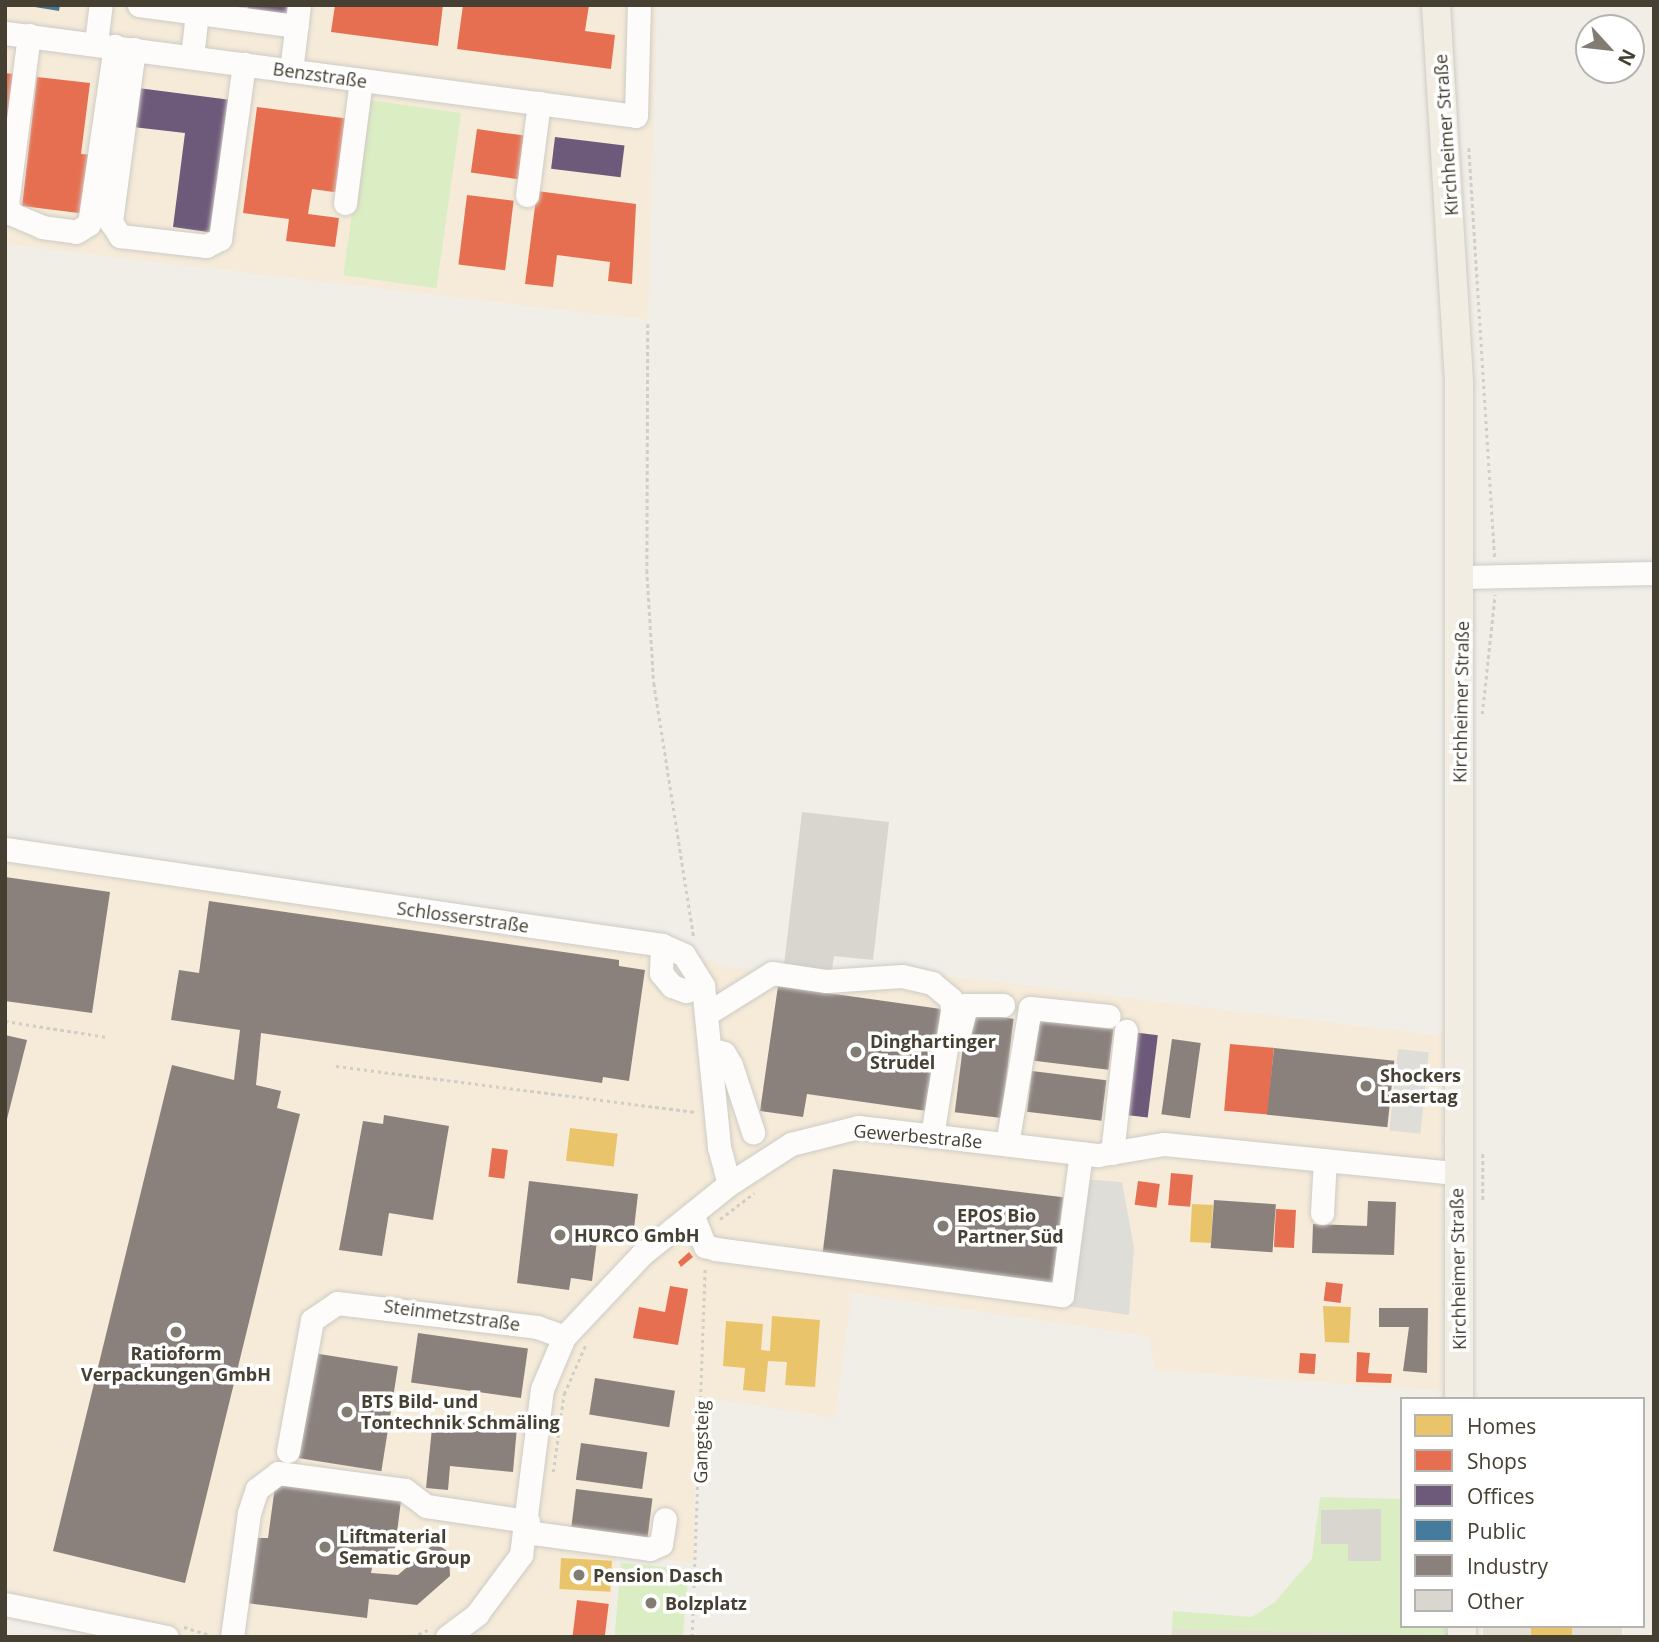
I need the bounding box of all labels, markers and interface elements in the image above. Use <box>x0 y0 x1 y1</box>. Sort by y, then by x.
north arrow <box>1575 14 1645 84</box>
text: N <box>1612 45 1642 70</box>
street label: Kirchheimer Straße <box>1430 53 1462 217</box>
street label: Benzstraße <box>272 58 368 92</box>
street label: Kirchheimer Straße <box>1449 621 1473 783</box>
street label: Schlosserstraße <box>396 897 530 937</box>
place label: Dinghartinger Strudel <box>870 1031 996 1074</box>
marker: Dinghartinger Strudel <box>848 1044 864 1060</box>
place label: Shockers Lasertag <box>1380 1065 1461 1108</box>
marker: Shockers Lasertag <box>1358 1078 1374 1094</box>
street label: Gewerbestraße <box>853 1120 983 1152</box>
street label: Kirchheimer Straße <box>1446 1188 1470 1350</box>
place label: EPOS Bio Partner Süd <box>957 1205 1064 1248</box>
marker: EPOS Bio Partner Süd <box>935 1218 951 1234</box>
place label: HURCO GmbH <box>574 1224 700 1246</box>
marker: HURCO GmbH <box>552 1227 568 1243</box>
street label: Steinmetzstraße <box>383 1295 521 1335</box>
marker: Ratioform Verpackungen GmbH <box>168 1324 184 1340</box>
place label: Ratioform Verpackungen GmbH <box>81 1343 271 1386</box>
place label: BTS Bild- und Tontechnik Schmäling <box>361 1391 560 1434</box>
legend <box>1400 1397 1645 1628</box>
street label: Gangsteig <box>689 1400 713 1484</box>
marker: BTS Bild- und Tontechnik Schmäling <box>339 1404 355 1420</box>
text: Homes <box>1467 1412 1536 1440</box>
text: Shops <box>1467 1447 1527 1475</box>
text: Offices <box>1467 1482 1535 1510</box>
text: Public <box>1467 1517 1526 1545</box>
place label: Liftmaterial Sematic Group <box>339 1526 471 1568</box>
marker: Liftmaterial Sematic Group <box>317 1539 333 1555</box>
text: Industry <box>1467 1552 1548 1580</box>
place label: Pension Dasch <box>593 1564 723 1586</box>
marker: Pension Dasch <box>571 1567 587 1583</box>
text: Other <box>1467 1587 1524 1615</box>
place label: Bolzplatz <box>665 1592 747 1614</box>
marker: Bolzplatz <box>643 1595 659 1611</box>

